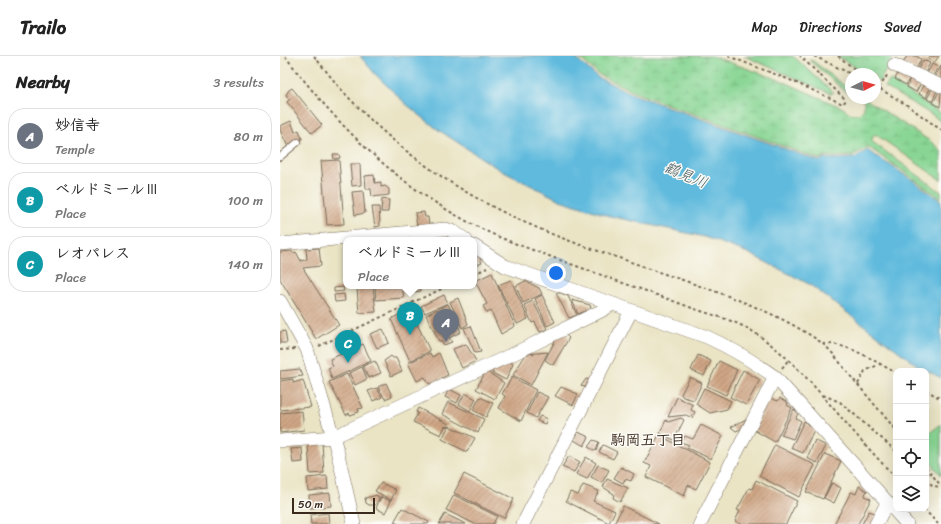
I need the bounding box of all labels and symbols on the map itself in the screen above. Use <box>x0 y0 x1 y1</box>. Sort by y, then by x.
north arrow <box>845 68 881 104</box>
water label: 鶴見川 <box>660 154 712 196</box>
your location <box>546 263 566 283</box>
pin: B <box>397 302 423 335</box>
pin: A <box>433 309 459 342</box>
pin: C <box>335 330 361 363</box>
district label: 駒岡五丁目 <box>610 427 686 453</box>
scale bar <box>292 496 375 515</box>

